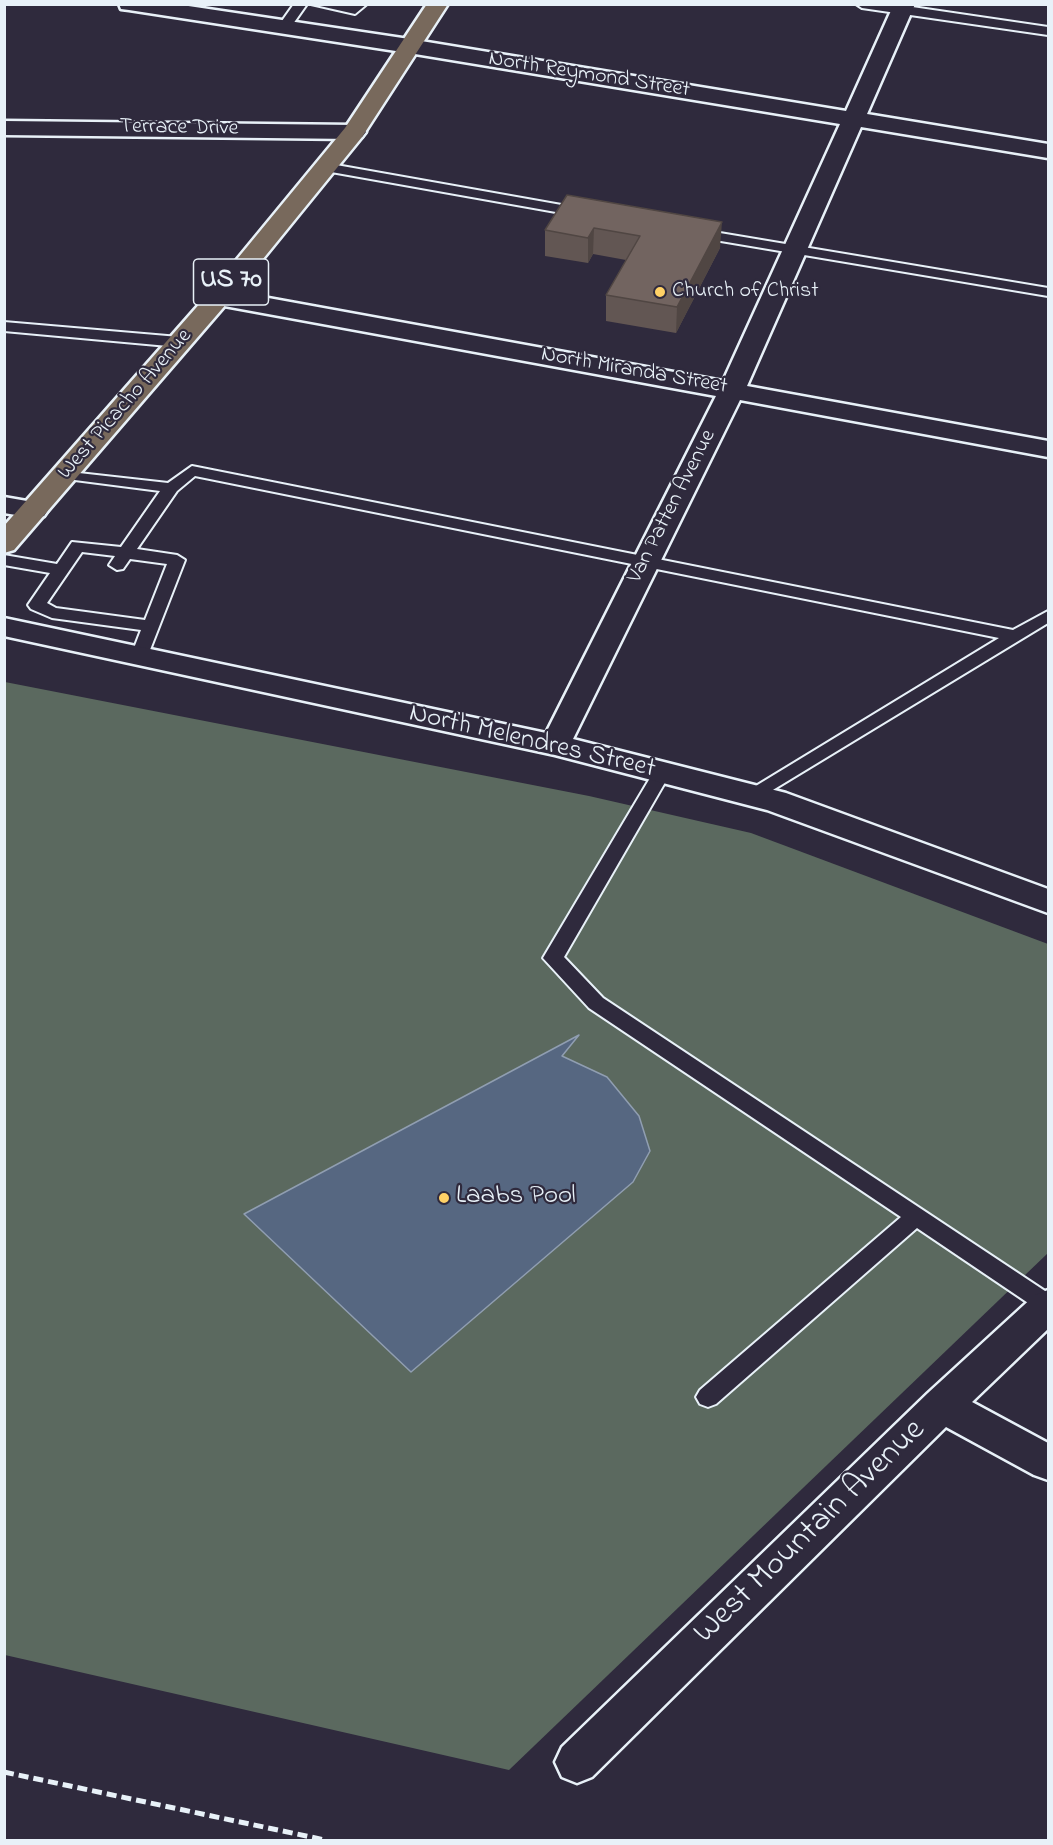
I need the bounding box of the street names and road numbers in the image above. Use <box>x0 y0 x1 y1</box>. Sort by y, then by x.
street label: North Reymond Street <box>487 47 691 105</box>
street label: Terrace Drive <box>119 115 239 143</box>
road number: US 70 <box>194 259 268 305</box>
street label: West Picacho Avenue <box>53 324 199 486</box>
street label: North Miranda Street <box>539 343 729 401</box>
street label: Van Patten Avenue <box>623 426 723 588</box>
street label: North Melendres Street <box>406 699 658 787</box>
street label: West Mountain Avenue <box>687 1412 935 1654</box>

